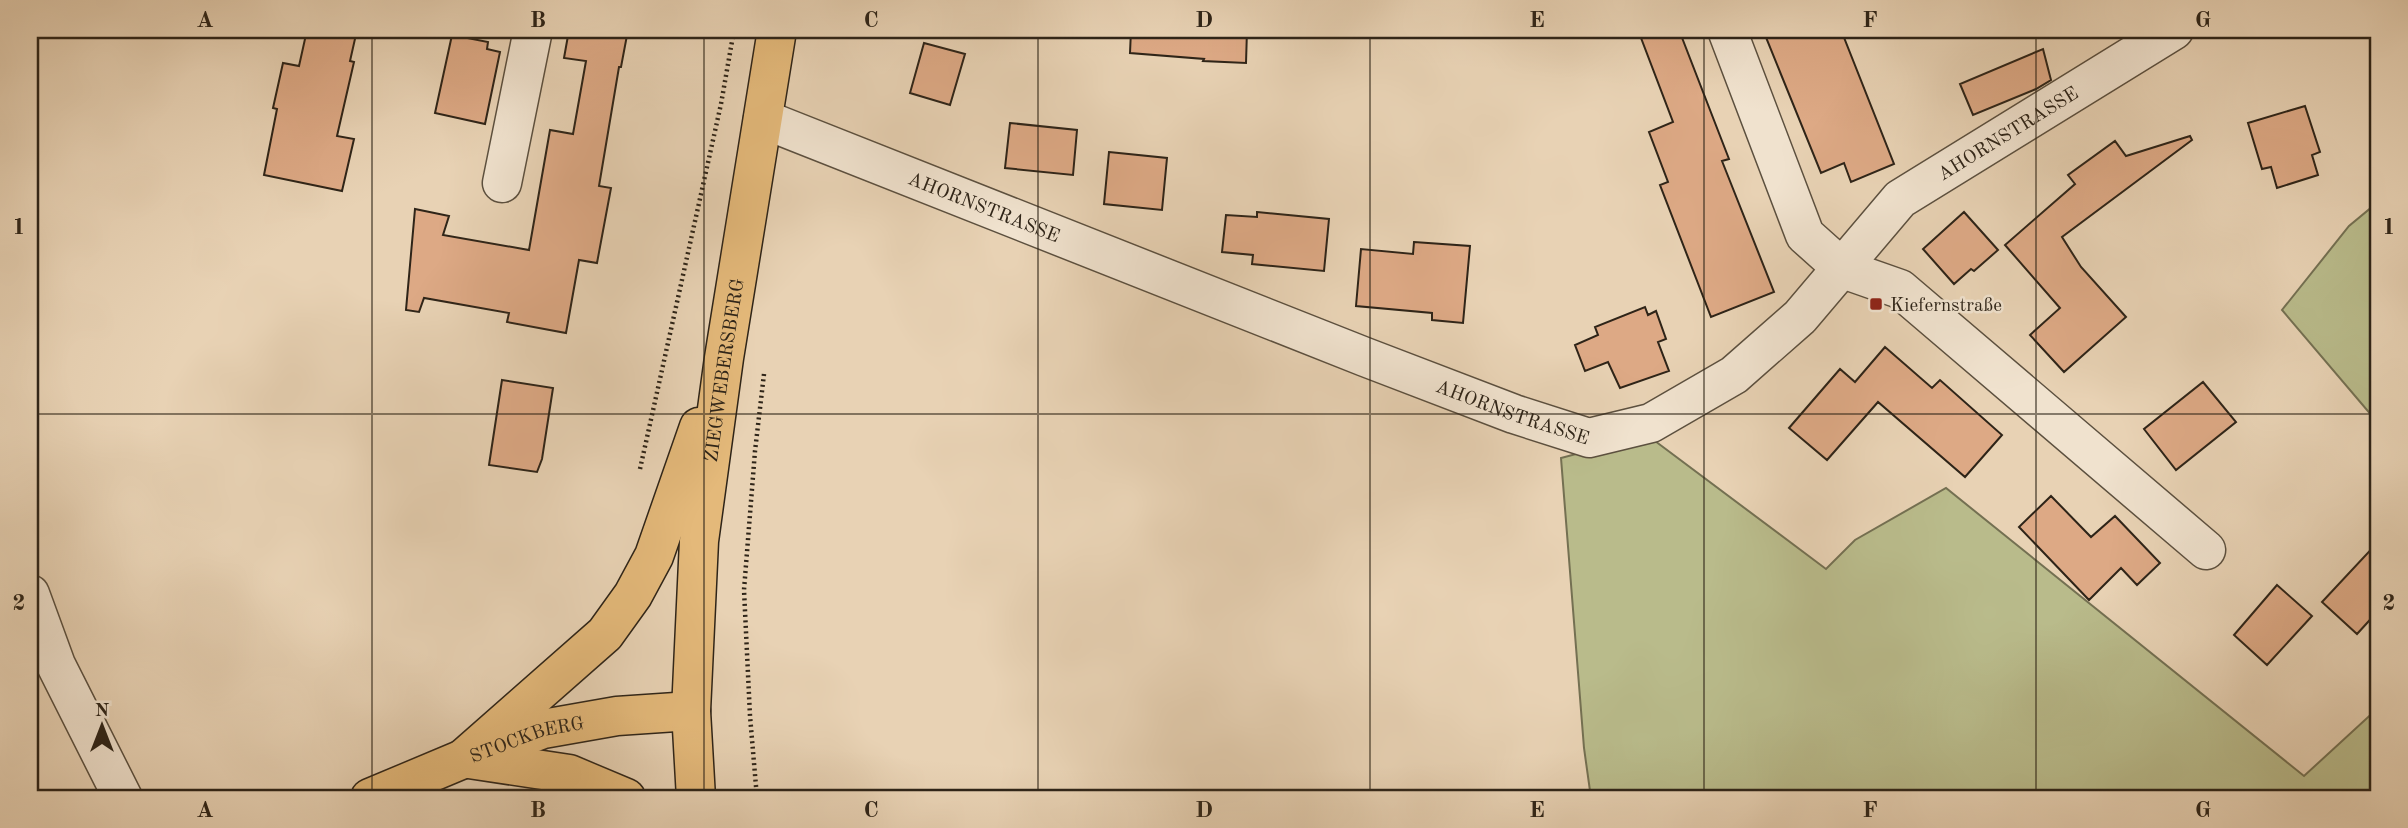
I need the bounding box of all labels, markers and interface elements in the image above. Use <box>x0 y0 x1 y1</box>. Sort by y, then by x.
text: A <box>196 9 214 32</box>
text: B <box>530 9 546 32</box>
text: C <box>863 9 879 32</box>
text: D <box>1195 9 1213 32</box>
text: E <box>1529 9 1545 32</box>
text: F <box>1862 9 1878 32</box>
text: G <box>2195 9 2211 32</box>
street label: AHORNSTRASSE <box>1935 84 2082 185</box>
street label: AHORNSTRASSE <box>905 170 1062 247</box>
text: 1 <box>12 216 26 239</box>
text: 1 <box>2382 216 2396 239</box>
street label: ZIEGWEBERSBERG <box>703 277 749 463</box>
marker: Kiefernstraße <box>1868 296 1884 312</box>
place label: Kiefernstraße <box>1890 297 2002 316</box>
street label: AHORNSTRASSE <box>1433 378 1591 449</box>
text: 2 <box>12 592 26 615</box>
text: 2 <box>2382 592 2396 615</box>
north arrow <box>66 692 136 762</box>
text: N <box>95 702 110 721</box>
street label: STOCKBERG <box>468 715 586 768</box>
text: A <box>196 799 214 822</box>
text: B <box>530 799 546 822</box>
text: C <box>863 799 879 822</box>
text: D <box>1195 799 1213 822</box>
text: E <box>1529 799 1545 822</box>
text: F <box>1862 799 1878 822</box>
text: G <box>2195 799 2211 822</box>

